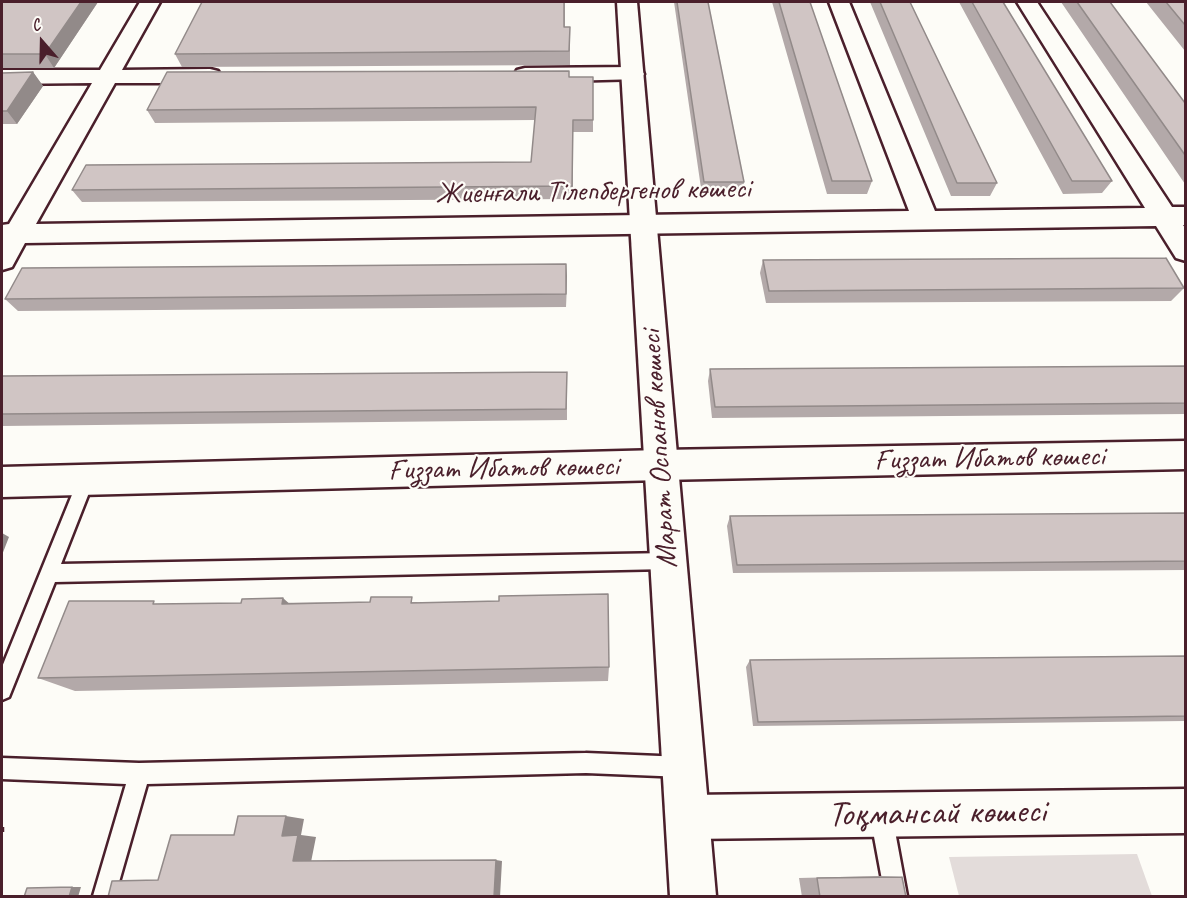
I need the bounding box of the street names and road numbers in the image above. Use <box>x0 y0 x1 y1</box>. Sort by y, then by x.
street label: Жиенғали Тілепбергенов көшесі <box>435 171 751 213</box>
street label: Марат Оспанов көшесі <box>634 328 686 570</box>
street label: Ғиззат Ибатов көшесі <box>873 439 1105 479</box>
street label: Ғиззат Ибатов көшесі <box>387 449 619 489</box>
street label: Тоқмансай көшесі <box>827 790 1047 838</box>

